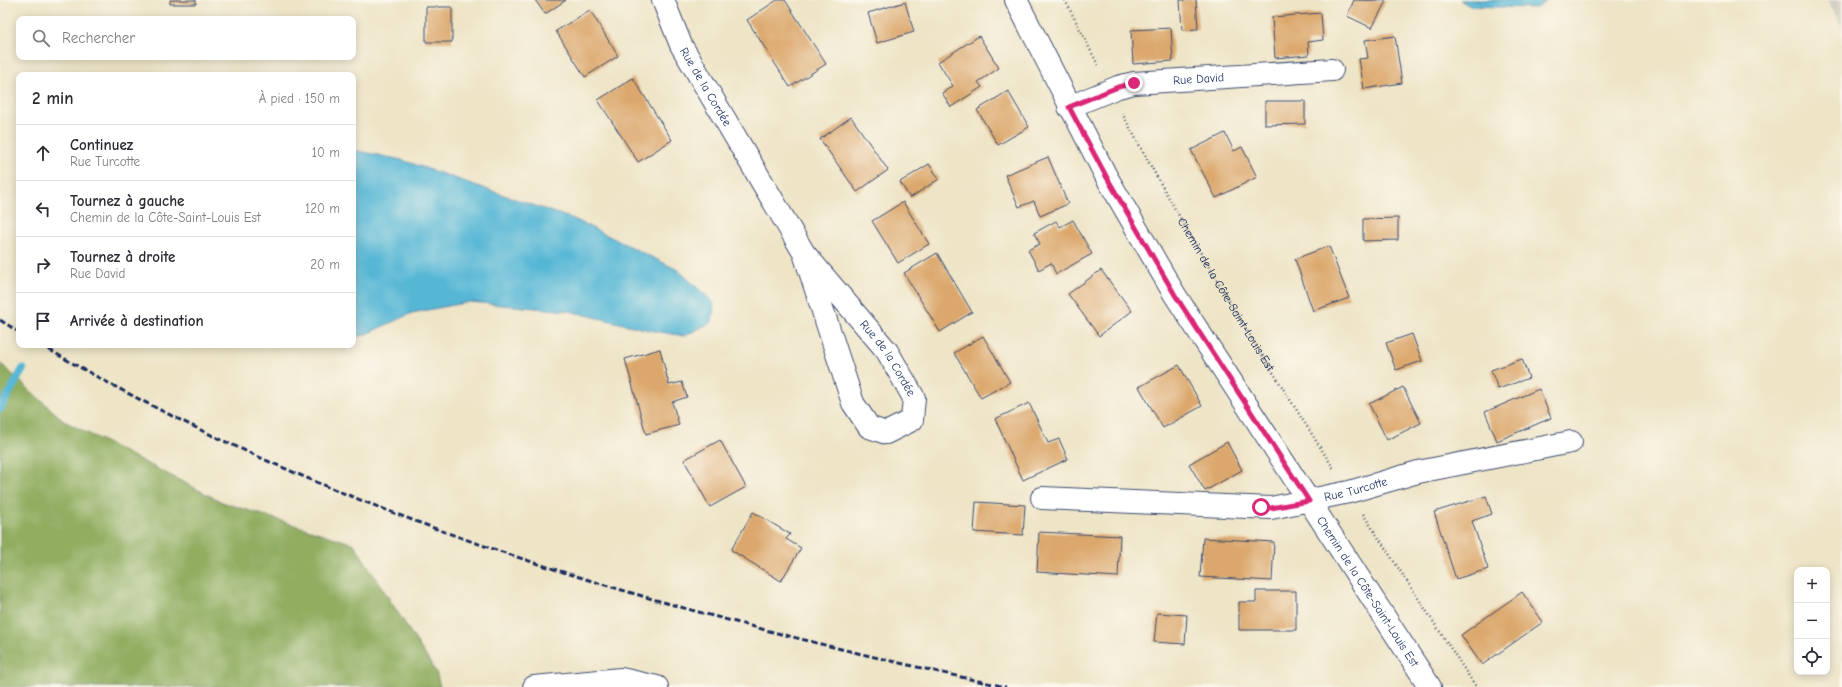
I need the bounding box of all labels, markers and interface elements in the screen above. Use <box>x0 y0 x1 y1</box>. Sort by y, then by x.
search box <box>16 16 356 60</box>
icon: search <box>30 27 52 49</box>
text: Rechercher <box>62 29 135 47</box>
street label: Rue de la Cordée <box>677 45 734 129</box>
street label: Rue David <box>1172 70 1224 87</box>
route end <box>1125 74 1143 92</box>
text: 2 min <box>32 89 73 108</box>
text: À pied · 150 m <box>259 91 340 106</box>
text: Continuez <box>70 136 133 154</box>
icon: ahead <box>32 142 54 164</box>
text: 10 m <box>312 145 340 160</box>
text: Rue Turcotte <box>70 154 140 169</box>
text: Tournez à gauche <box>70 192 184 210</box>
icon: left <box>32 198 54 220</box>
text: 120 m <box>305 201 340 216</box>
text: Chemin de la Côte-Saint-Louis Est <box>70 210 261 225</box>
street label: Chemin de la Côte-Saint-Louis Est <box>1175 215 1278 374</box>
text: Tournez à droite <box>70 248 175 266</box>
icon: right <box>32 254 54 276</box>
text: 20 m <box>310 257 340 272</box>
text: Rue David <box>70 266 125 281</box>
icon: arrive <box>32 310 54 332</box>
text: Arrivée à destination <box>70 312 204 330</box>
street label: Rue de la Cordée <box>857 317 918 399</box>
street label: Rue Turcotte <box>1323 474 1389 504</box>
route start <box>1252 498 1270 516</box>
street label: Chemin de la Côte-Saint-Louis Est <box>1314 514 1422 670</box>
map controls <box>1794 567 1830 675</box>
button: + <box>1794 567 1830 603</box>
button: − <box>1794 603 1830 639</box>
button: locate <box>1794 639 1830 675</box>

